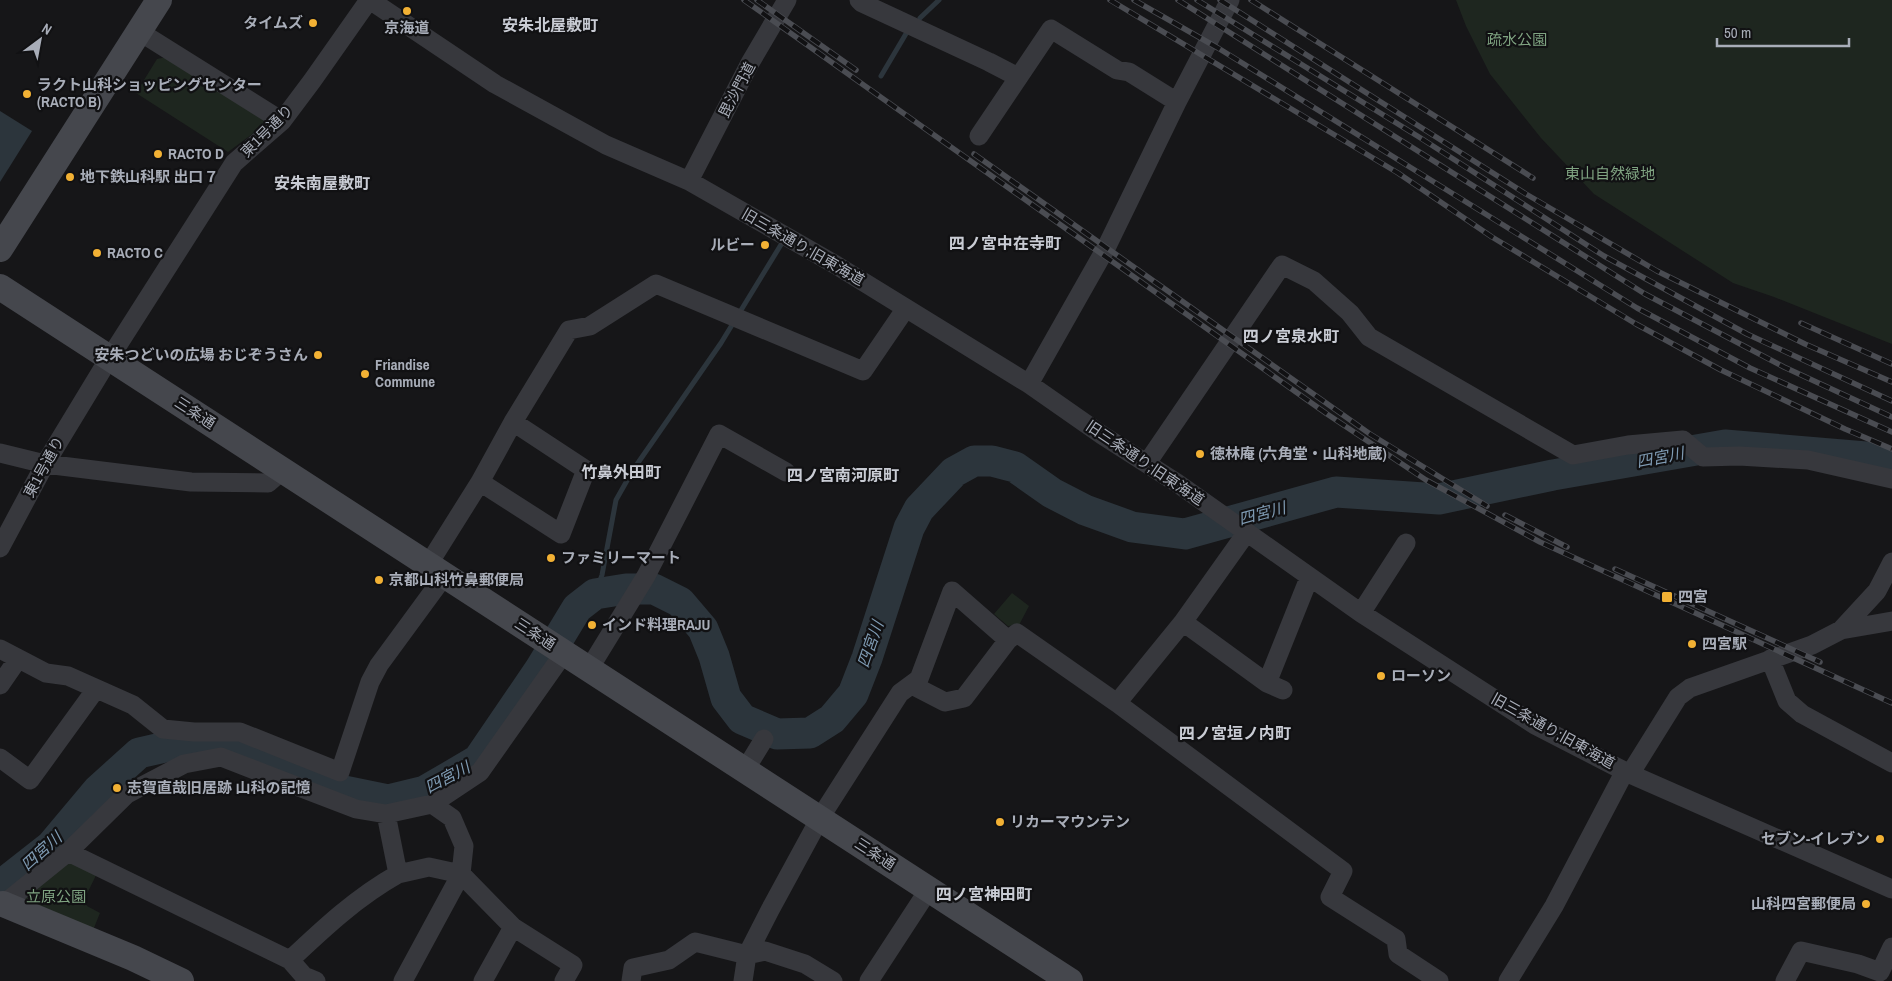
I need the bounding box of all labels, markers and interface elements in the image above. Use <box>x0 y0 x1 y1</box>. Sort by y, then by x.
marker: 京海道 <box>401 5 413 17</box>
place label: タイムズ <box>243 12 303 33</box>
district label: 安朱北屋敷町 <box>502 14 598 36</box>
north arrow <box>15 15 65 65</box>
scale bar <box>1717 15 1850 47</box>
marker: タイムズ <box>307 17 319 29</box>
place label: 京海道 <box>384 17 430 38</box>
text: N <box>39 19 55 39</box>
text: 50 m <box>1724 22 1751 43</box>
park label: 疏水公園 <box>1487 29 1547 50</box>
street label: 毘沙門道 <box>713 58 760 121</box>
place label: ラクト山科ショッピングセンター (RACTO B) <box>37 74 262 112</box>
marker: ラクト山科ショッピングセンター (RACTO B) <box>21 88 33 100</box>
street label: 東1号通り <box>236 100 298 162</box>
place label: RACTO D <box>168 143 224 164</box>
marker: RACTO D <box>152 148 164 160</box>
park label: 東山自然緑地 <box>1565 163 1655 184</box>
place label: 地下鉄山科駅 出口７ <box>80 166 218 187</box>
marker: 地下鉄山科駅 出口７ <box>64 171 76 183</box>
district label: 安朱南屋敷町 <box>274 172 370 194</box>
street label: 旧三条通り;旧東海道 <box>738 203 868 290</box>
district label: 四ノ宮中在寺町 <box>949 232 1061 254</box>
place label: ルビー <box>710 234 755 255</box>
marker: ルビー <box>759 239 771 251</box>
place label: RACTO C <box>107 242 163 263</box>
marker: RACTO C <box>91 247 103 259</box>
district label: 四ノ宮泉水町 <box>1243 325 1339 347</box>
place label: 安朱つどいの広場 おじぞうさん <box>95 344 308 365</box>
marker: 安朱つどいの広場 おじぞうさん <box>312 349 324 361</box>
place label: Friandise Commune <box>375 354 435 392</box>
marker: Friandise Commune <box>359 368 371 380</box>
street label: 三条通 <box>171 392 220 434</box>
street label: 旧三条通り;旧東海道 <box>1082 415 1209 510</box>
street label: 東1号通り <box>18 432 69 501</box>
water label: 四宮川 <box>1634 441 1688 472</box>
place label: 徳林庵 (六角堂・山科地蔵) <box>1210 443 1387 464</box>
marker: 徳林庵 (六角堂・山科地蔵) <box>1194 448 1206 460</box>
district label: 竹鼻外田町 <box>581 461 661 483</box>
district label: 四ノ宮南河原町 <box>787 464 899 486</box>
water label: 四宮川 <box>1236 496 1290 530</box>
place label: ファミリーマート <box>561 547 681 568</box>
marker: ファミリーマート <box>545 552 557 564</box>
place label: 京都山科竹鼻郵便局 <box>389 569 524 590</box>
marker: 京都山科竹鼻郵便局 <box>373 574 385 586</box>
place label: 四宮 <box>1678 586 1708 607</box>
marker: 四宮 <box>1660 590 1674 604</box>
street label: 三条通 <box>511 613 560 655</box>
place label: インド料理RAJU <box>602 614 710 635</box>
water label: 四宮川 <box>852 616 889 670</box>
marker: インド料理RAJU <box>586 619 598 631</box>
place label: 四宮駅 <box>1702 633 1747 654</box>
marker: 四宮駅 <box>1686 638 1698 650</box>
place label: ローソン <box>1391 665 1451 686</box>
marker: ローソン <box>1375 670 1387 682</box>
street label: 旧三条通り;旧東海道 <box>1488 688 1619 773</box>
district label: 四ノ宮垣ノ内町 <box>1179 722 1291 744</box>
water label: 四宮川 <box>421 755 475 798</box>
place label: 志賀直哉旧居跡 山科の記憶 <box>127 777 310 798</box>
marker: 志賀直哉旧居跡 山科の記憶 <box>111 782 123 794</box>
place label: リカーマウンテン <box>1010 811 1130 832</box>
marker: リカーマウンテン <box>994 816 1006 828</box>
water label: 四宮川 <box>16 825 68 875</box>
place label: セブン-イレブン <box>1761 828 1870 849</box>
street label: 三条通 <box>851 833 900 875</box>
marker: セブン-イレブン <box>1874 833 1886 845</box>
district label: 四ノ宮神田町 <box>936 883 1032 905</box>
park label: 立原公園 <box>26 886 86 907</box>
place label: 山科四宮郵便局 <box>1751 893 1856 914</box>
marker: 山科四宮郵便局 <box>1860 898 1872 910</box>

